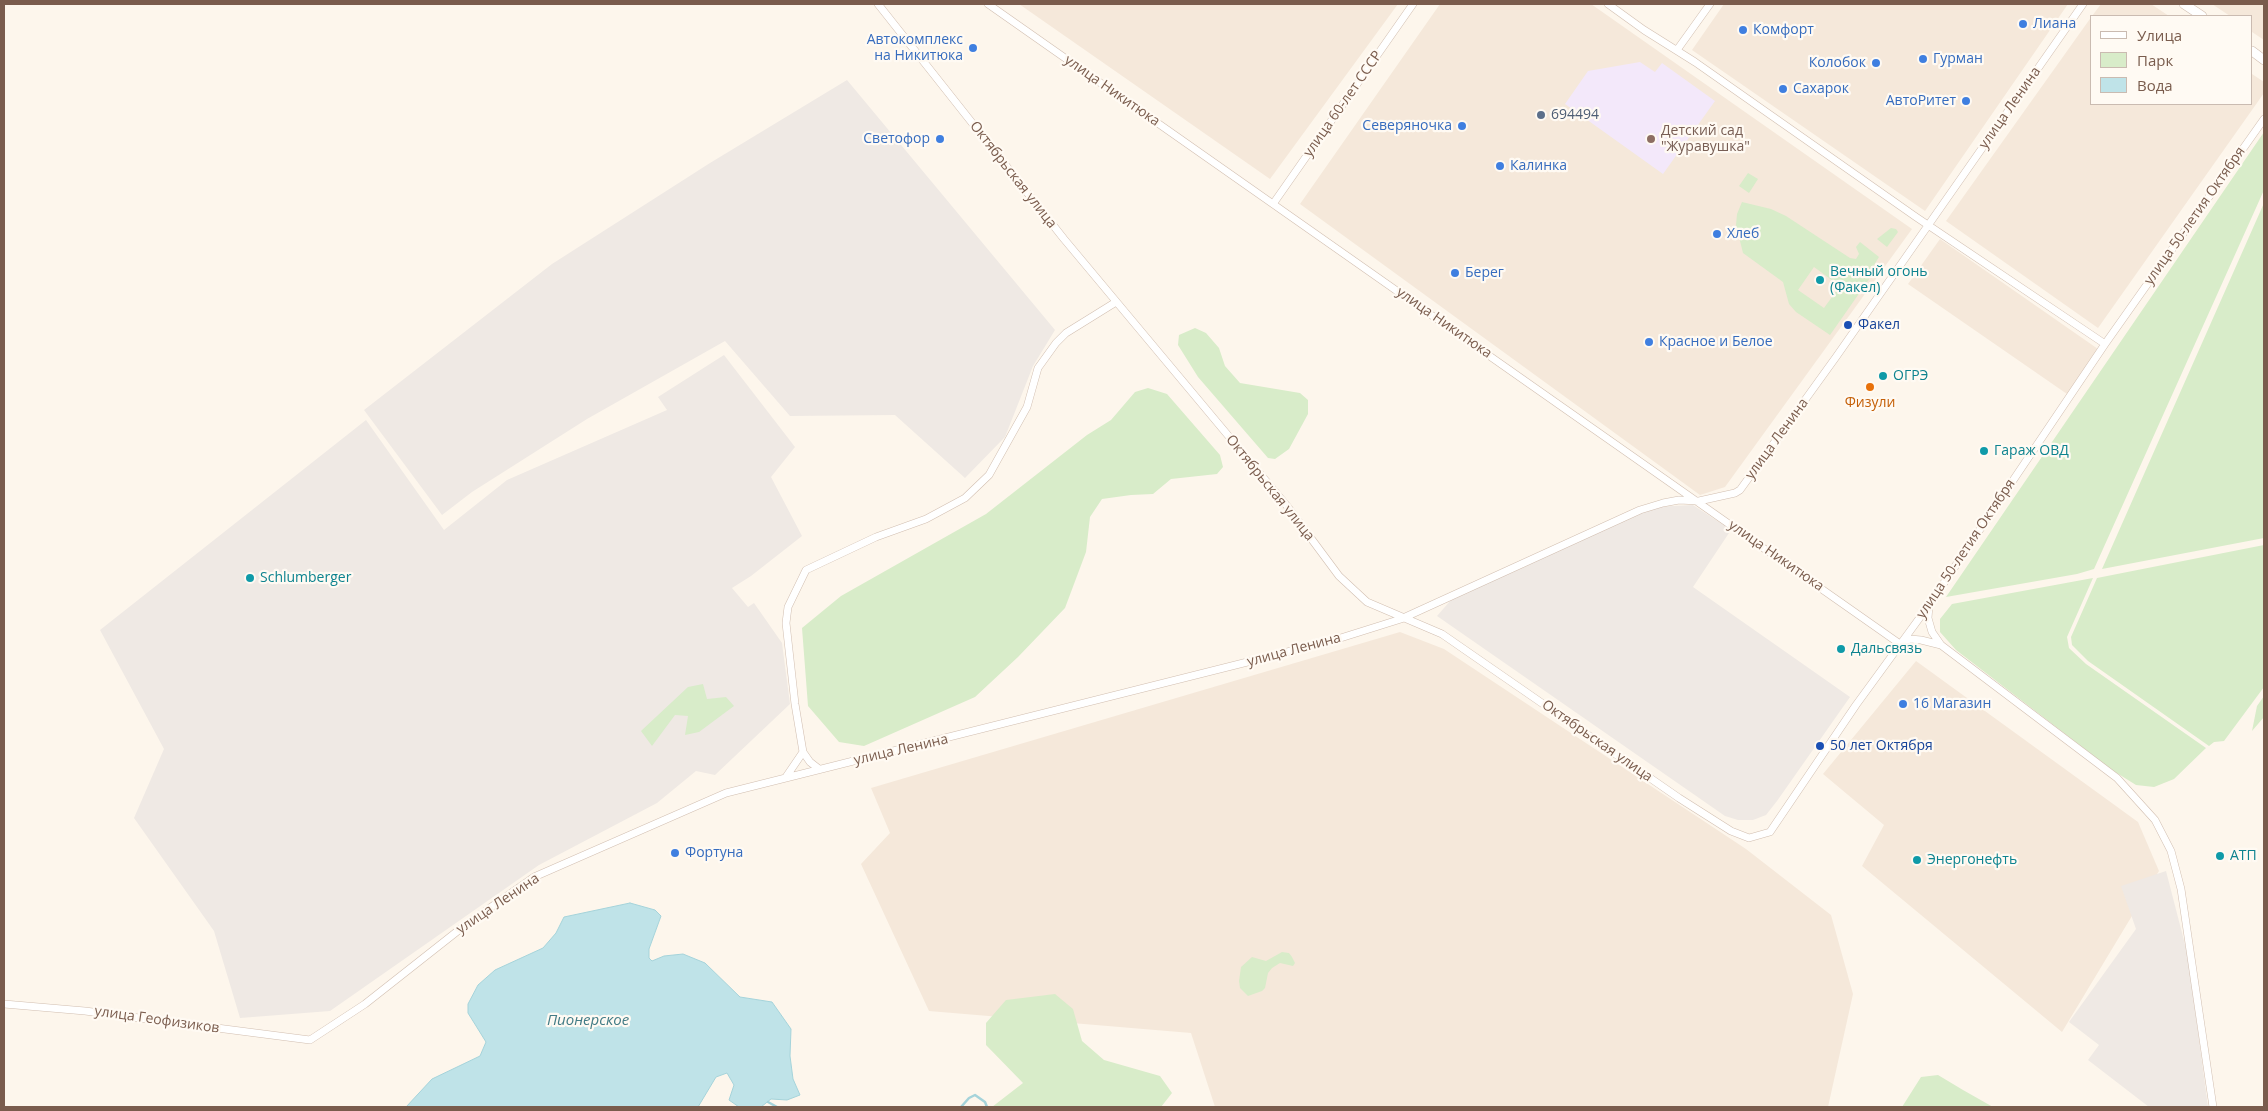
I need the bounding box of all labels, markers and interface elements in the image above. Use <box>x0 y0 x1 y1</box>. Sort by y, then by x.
legend <box>2090 15 2253 105</box>
place label: Лиана <box>2033 16 2076 32</box>
marker: Лиана <box>2017 18 2029 30</box>
place label: Комфорт <box>1753 22 1814 38</box>
marker: Комфорт <box>1737 24 1749 36</box>
text: Улица <box>2137 25 2182 45</box>
place label: Автокомплекс на Никитюка <box>867 32 963 64</box>
marker: Автокомплекс на Никитюка <box>967 42 979 54</box>
street label: улица 60-лет СССР <box>1300 48 1386 160</box>
text: Парк <box>2137 50 2173 70</box>
place label: Гурман <box>1933 51 1983 67</box>
street label: улица Никитюка <box>1061 52 1163 130</box>
marker: Гурман <box>1917 53 1929 65</box>
place label: Колобок <box>1809 55 1866 71</box>
marker: Колобок <box>1870 57 1882 69</box>
street label: улица Ленина <box>1976 64 2044 152</box>
text: Вода <box>2137 75 2173 95</box>
place label: Сахарок <box>1793 81 1849 97</box>
marker: Сахарок <box>1777 83 1789 95</box>
place label: АвтоРитет <box>1886 93 1956 109</box>
marker: АвтоРитет <box>1960 95 1972 107</box>
place label: 694494 <box>1551 107 1599 123</box>
marker: 694494 <box>1535 109 1547 121</box>
street label: Октябрьская улица <box>966 118 1060 232</box>
place label: Северяночка <box>1362 118 1452 134</box>
marker: Северяночка <box>1456 120 1468 132</box>
place label: Детский сад "Журавушка" <box>1661 123 1750 156</box>
place label: Светофор <box>863 131 930 147</box>
marker: Светофор <box>934 133 946 145</box>
marker: Детский сад "Журавушка" <box>1645 133 1657 145</box>
street label: улица 50-летия Октября <box>2141 144 2249 288</box>
place label: Калинка <box>1510 158 1567 174</box>
marker: Калинка <box>1494 160 1506 172</box>
place label: Хлеб <box>1727 226 1759 242</box>
marker: Хлеб <box>1711 228 1723 240</box>
place label: Вечный огонь (Факел) <box>1830 264 1928 296</box>
place label: Берег <box>1465 265 1504 281</box>
marker: Берег <box>1449 267 1461 279</box>
marker: Вечный огонь (Факел) <box>1814 274 1826 286</box>
street label: улица Никитюка <box>1393 284 1495 362</box>
place label: Факел <box>1858 317 1900 333</box>
marker: Факел <box>1842 319 1854 331</box>
place label: Красное и Белое <box>1659 334 1773 350</box>
marker: Красное и Белое <box>1643 336 1655 348</box>
place label: ОГРЭ <box>1893 368 1928 384</box>
marker: ОГРЭ <box>1877 370 1889 382</box>
marker: Физули <box>1864 381 1876 393</box>
street label: улица Ленина <box>1742 395 1812 483</box>
place label: Физули <box>1845 395 1895 411</box>
street label: Октябрьская улица <box>1222 432 1318 544</box>
place label: Гараж ОВД <box>1994 443 2069 459</box>
marker: Гараж ОВД <box>1978 445 1990 457</box>
street label: улица 50-летия Октября <box>1913 476 2019 622</box>
street label: улица Никитюка <box>1725 517 1827 595</box>
place label: Schlumberger <box>260 570 351 586</box>
marker: Schlumberger <box>244 572 256 584</box>
street label: улица Ленина <box>1245 629 1343 671</box>
place label: Дальсвязь <box>1851 641 1922 657</box>
marker: Дальсвязь <box>1835 643 1847 655</box>
street label: Октябрьская улица <box>1538 696 1656 786</box>
place label: 16 Магазин <box>1913 696 1991 712</box>
marker: 16 Магазин <box>1897 698 1909 710</box>
street label: улица Ленина <box>852 731 950 769</box>
place label: 50 лет Октября <box>1830 738 1933 754</box>
marker: 50 лет Октября <box>1814 740 1826 752</box>
place label: Фортуна <box>685 845 743 861</box>
marker: Фортуна <box>669 847 681 859</box>
place label: АТП <box>2230 848 2257 864</box>
marker: АТП <box>2214 850 2226 862</box>
place label: Энергонефть <box>1927 852 2017 868</box>
marker: Энергонефть <box>1911 854 1923 866</box>
street label: улица Ленина <box>453 870 543 938</box>
street label: улица Геофизиков <box>93 1003 221 1037</box>
water label: Пионерское <box>547 1012 629 1030</box>

